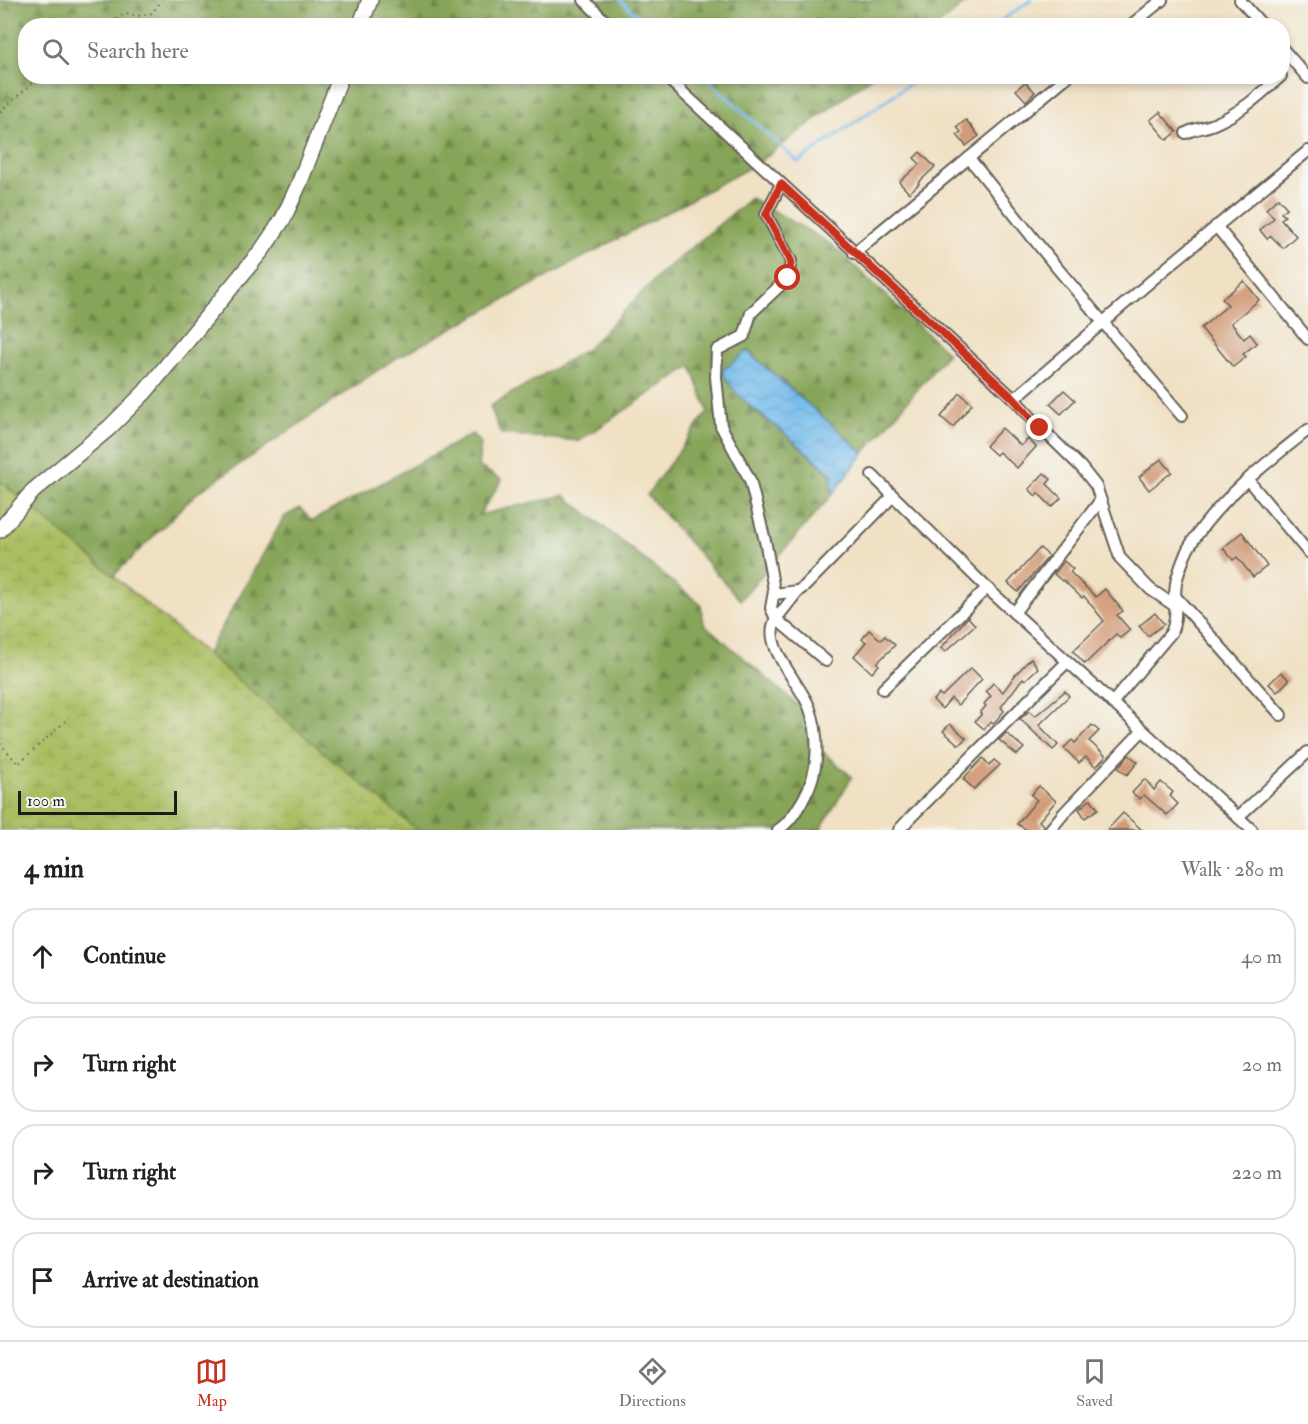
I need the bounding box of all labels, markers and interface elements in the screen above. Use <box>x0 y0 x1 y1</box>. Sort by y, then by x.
search box <box>18 18 1290 84</box>
icon: search <box>39 35 72 68</box>
text: Search here <box>87 37 189 65</box>
route start <box>774 264 800 290</box>
route end <box>1026 414 1052 440</box>
scale bar <box>18 788 177 816</box>
text: 100 m <box>27 791 65 811</box>
text: 4 min <box>24 853 84 885</box>
text: Walk · 280 m <box>1181 857 1284 882</box>
icon: ahead <box>26 940 59 973</box>
text: Continue <box>83 942 166 970</box>
text: 40 m <box>1241 944 1282 969</box>
icon: right <box>26 1048 59 1081</box>
text: Turn right <box>83 1050 176 1078</box>
text: 20 m <box>1242 1052 1282 1077</box>
icon: right <box>26 1156 59 1189</box>
text: Turn right <box>83 1158 176 1186</box>
text: 220 m <box>1232 1160 1282 1185</box>
icon: arrive <box>26 1264 59 1297</box>
text: Arrive at destination <box>83 1266 259 1294</box>
tab: Map <box>195 1355 228 1411</box>
tab: Directions <box>619 1355 686 1411</box>
tab: Saved <box>1076 1355 1113 1411</box>

